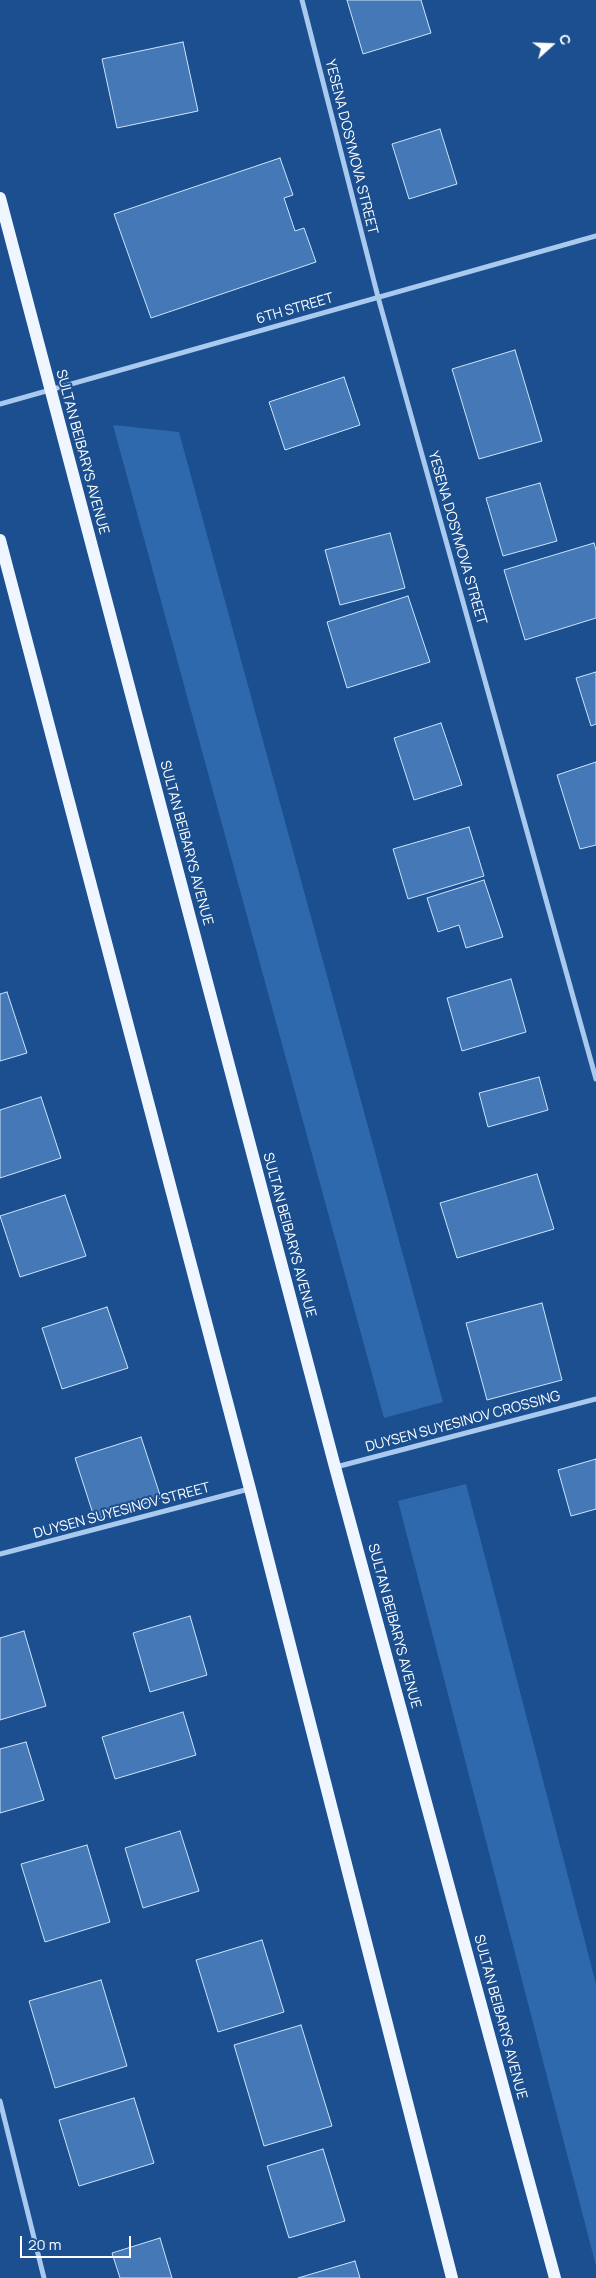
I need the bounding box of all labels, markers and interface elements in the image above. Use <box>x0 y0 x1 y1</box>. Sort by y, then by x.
north arrow <box>526 20 576 70</box>
text: С <box>555 32 576 48</box>
street label: YESENA DOSYMOVA STREET <box>321 58 381 236</box>
street label: 6TH STREET <box>254 290 336 328</box>
street label: SULTAN BEIBARYS AVENUE <box>52 368 112 536</box>
street label: YESENA DOSYMOVA STREET <box>424 449 490 627</box>
street label: SULTAN BEIBARYS AVENUE <box>156 759 216 927</box>
street label: SULTAN BEIBARYS AVENUE <box>259 1151 319 1319</box>
street label: DUYSEN SUYESINOV CROSSING <box>364 1388 562 1456</box>
street label: DUYSEN SUYESINOV STREET <box>32 1479 212 1543</box>
street label: SULTAN BEIBARYS AVENUE <box>364 1542 424 1710</box>
street label: SULTAN BEIBARYS AVENUE <box>470 1933 530 2101</box>
scale bar <box>22 2226 134 2258</box>
text: 20 m <box>28 2234 61 2255</box>

